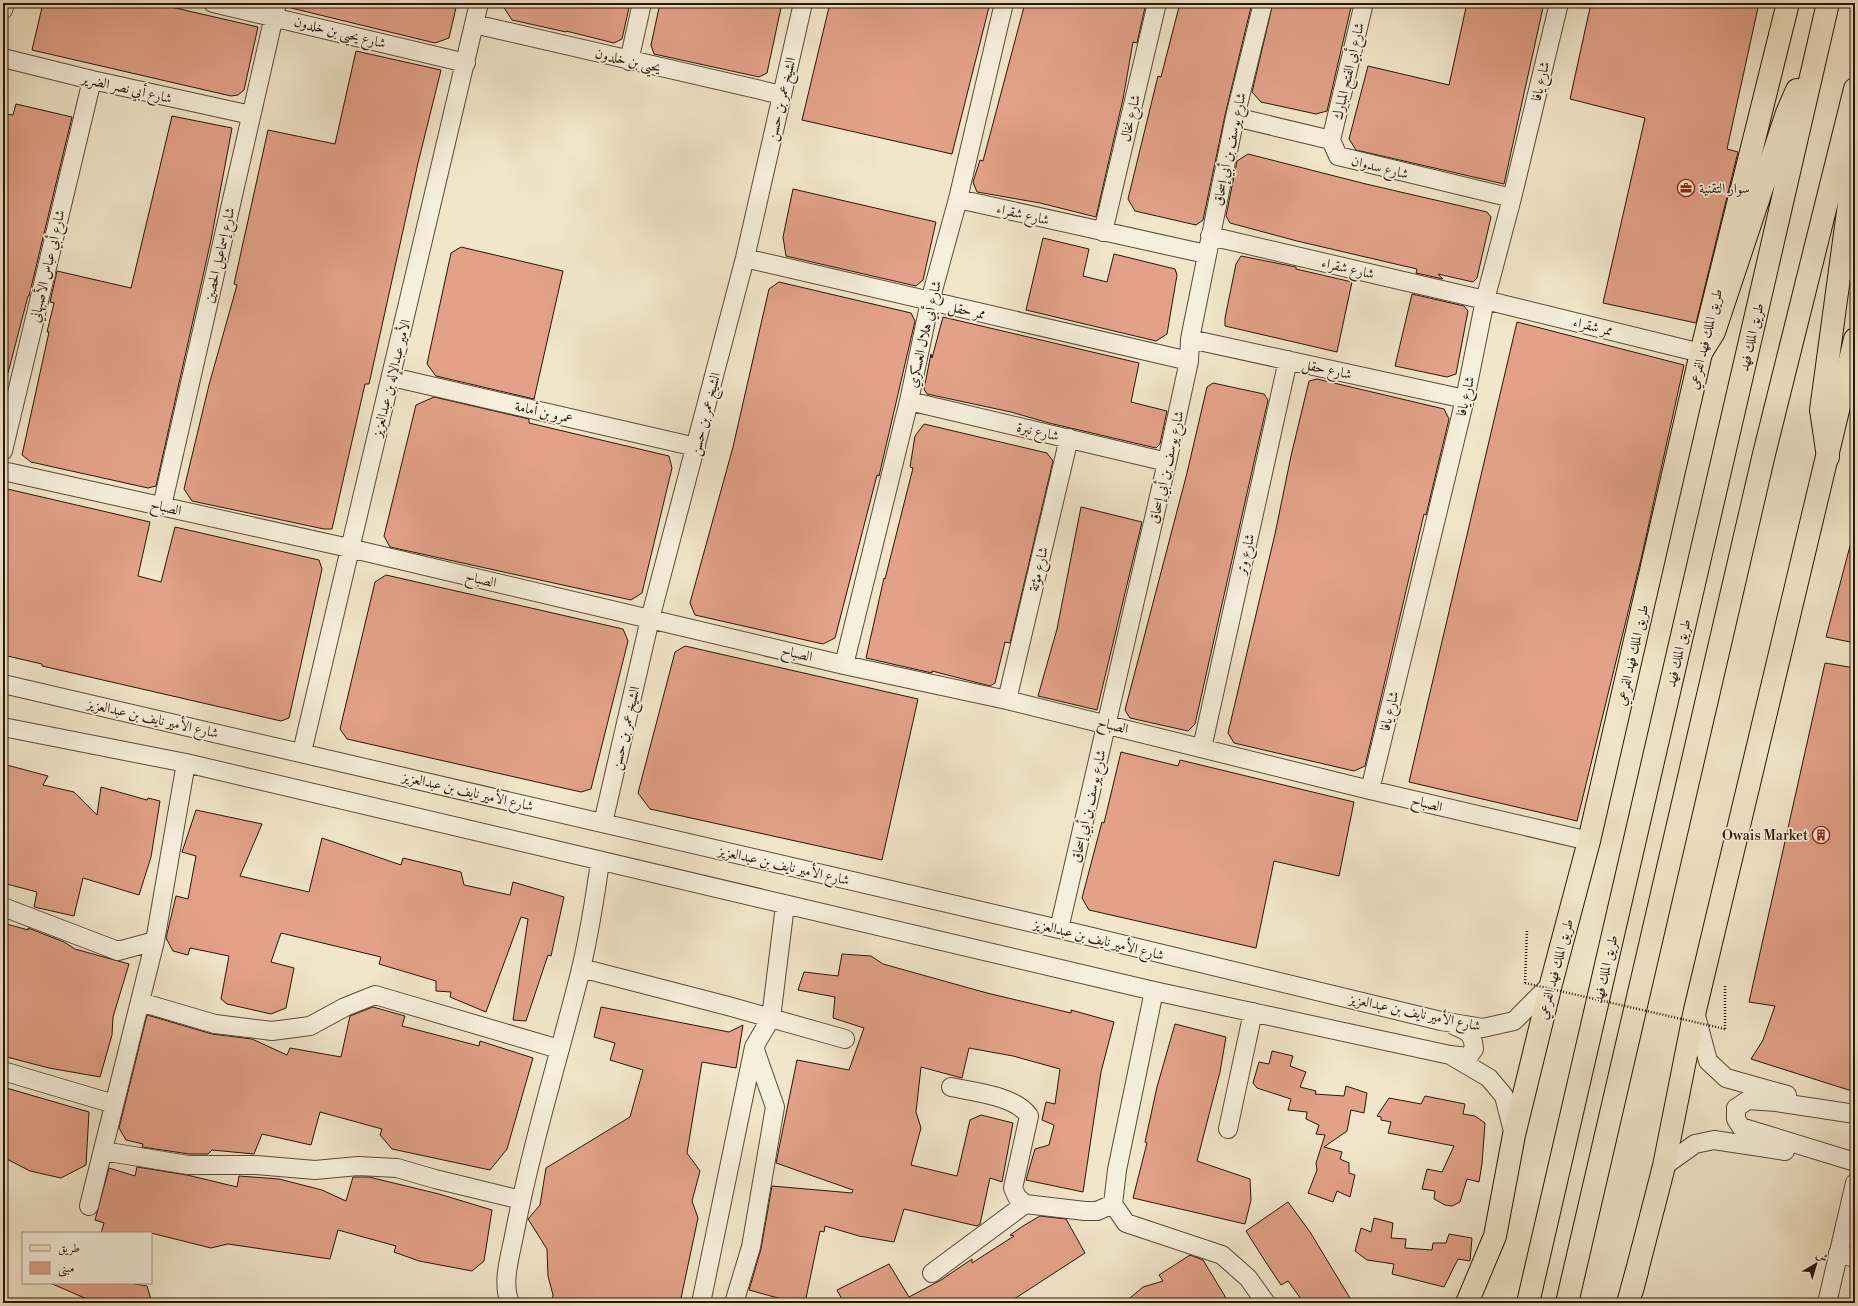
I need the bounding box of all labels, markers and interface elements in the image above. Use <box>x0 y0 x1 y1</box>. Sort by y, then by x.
street label: شارع يحيى بن خلدون <box>291 13 388 55</box>
street label: شارع أبي الفتح المبارك <box>1327 20 1372 122</box>
street label: يحيى بن خلدون <box>593 45 663 79</box>
street label: الشيخ عمر بن حسن <box>764 56 803 144</box>
street label: شارع يافا <box>1528 59 1556 103</box>
street label: شارع أبي نصر الضرير <box>77 67 174 110</box>
street label: شارع يوسف بن أبي إسحاق <box>1207 91 1253 208</box>
street label: شارع نخال <box>1117 93 1147 144</box>
street label: شارع سدوان <box>1349 152 1410 186</box>
office icon: سوار التقنية <box>1676 178 1696 198</box>
place label: سوار التقنية <box>1699 180 1750 198</box>
street label: شارع شقراء <box>994 200 1051 232</box>
street label: شارع إسماعيل الحصين <box>200 206 242 305</box>
street label: شارع أبي عباس الأصبهاني <box>24 207 72 325</box>
street label: شارع شقراء <box>1319 254 1376 286</box>
street label: شارع أبي هلال العسكري <box>902 278 948 390</box>
street label: طريق الملك فهد الفرعي <box>1685 287 1729 392</box>
street label: ممر حقل <box>946 298 987 325</box>
street label: طريق الملك فهد <box>1735 301 1769 373</box>
street label: ممر شقراء <box>1571 313 1615 341</box>
street label: الأمير عبدالإله بن عبدالعزيز <box>366 317 416 441</box>
street label: شارع حقل <box>1300 356 1353 386</box>
street label: الشيخ عمر بن حسن <box>687 371 728 459</box>
street label: شارع يافا <box>1453 374 1481 418</box>
street label: عمرو بن أمامة <box>513 396 575 428</box>
street label: شارع يوسف بن أبي إسحاق <box>1143 409 1191 526</box>
street label: شارع نبرة <box>1014 418 1061 448</box>
street label: الصباح <box>148 496 183 523</box>
street label: شارع وتر <box>1232 532 1261 579</box>
street label: شارع مؤتة <box>1025 545 1055 594</box>
street label: الصباح <box>463 568 498 595</box>
street label: طريق الملك فهد الفرعي <box>1613 603 1655 708</box>
street label: طريق الملك فهد <box>1662 617 1696 689</box>
street label: الصباح <box>779 642 814 669</box>
street label: الشيخ عمر بن حسن <box>608 685 647 773</box>
street label: شارع يافا <box>1376 689 1406 733</box>
street label: شارع الأمير نايف بن عبدالعزيز <box>83 693 221 745</box>
street label: الصباح <box>1095 713 1130 741</box>
street label: شارع يوسف بن أبي إسحاق <box>1065 748 1113 865</box>
street label: شارع الأمير نايف بن عبدالعزيز <box>398 766 536 818</box>
street label: الصباح <box>1409 791 1444 819</box>
building icon: Owais Market <box>1811 825 1831 845</box>
place label: Owais Market <box>1722 827 1808 845</box>
street label: شارع الأمير نايف بن عبدالعزيز <box>714 840 852 892</box>
street label: شارع الأمير نايف بن عبدالعزيز <box>1029 913 1166 967</box>
street label: طريق الملك فهد الفرعي <box>1534 917 1580 1022</box>
street label: طريق الملك فهد <box>1589 933 1623 1005</box>
street label: شارع الأمير نايف بن عبدالعزيز <box>1345 988 1483 1038</box>
legend <box>22 1232 152 1284</box>
text: طريق <box>58 1241 80 1256</box>
north arrow <box>1796 1244 1836 1284</box>
text: ش <box>1813 1248 1830 1266</box>
text: مبنى <box>58 1261 74 1277</box>

